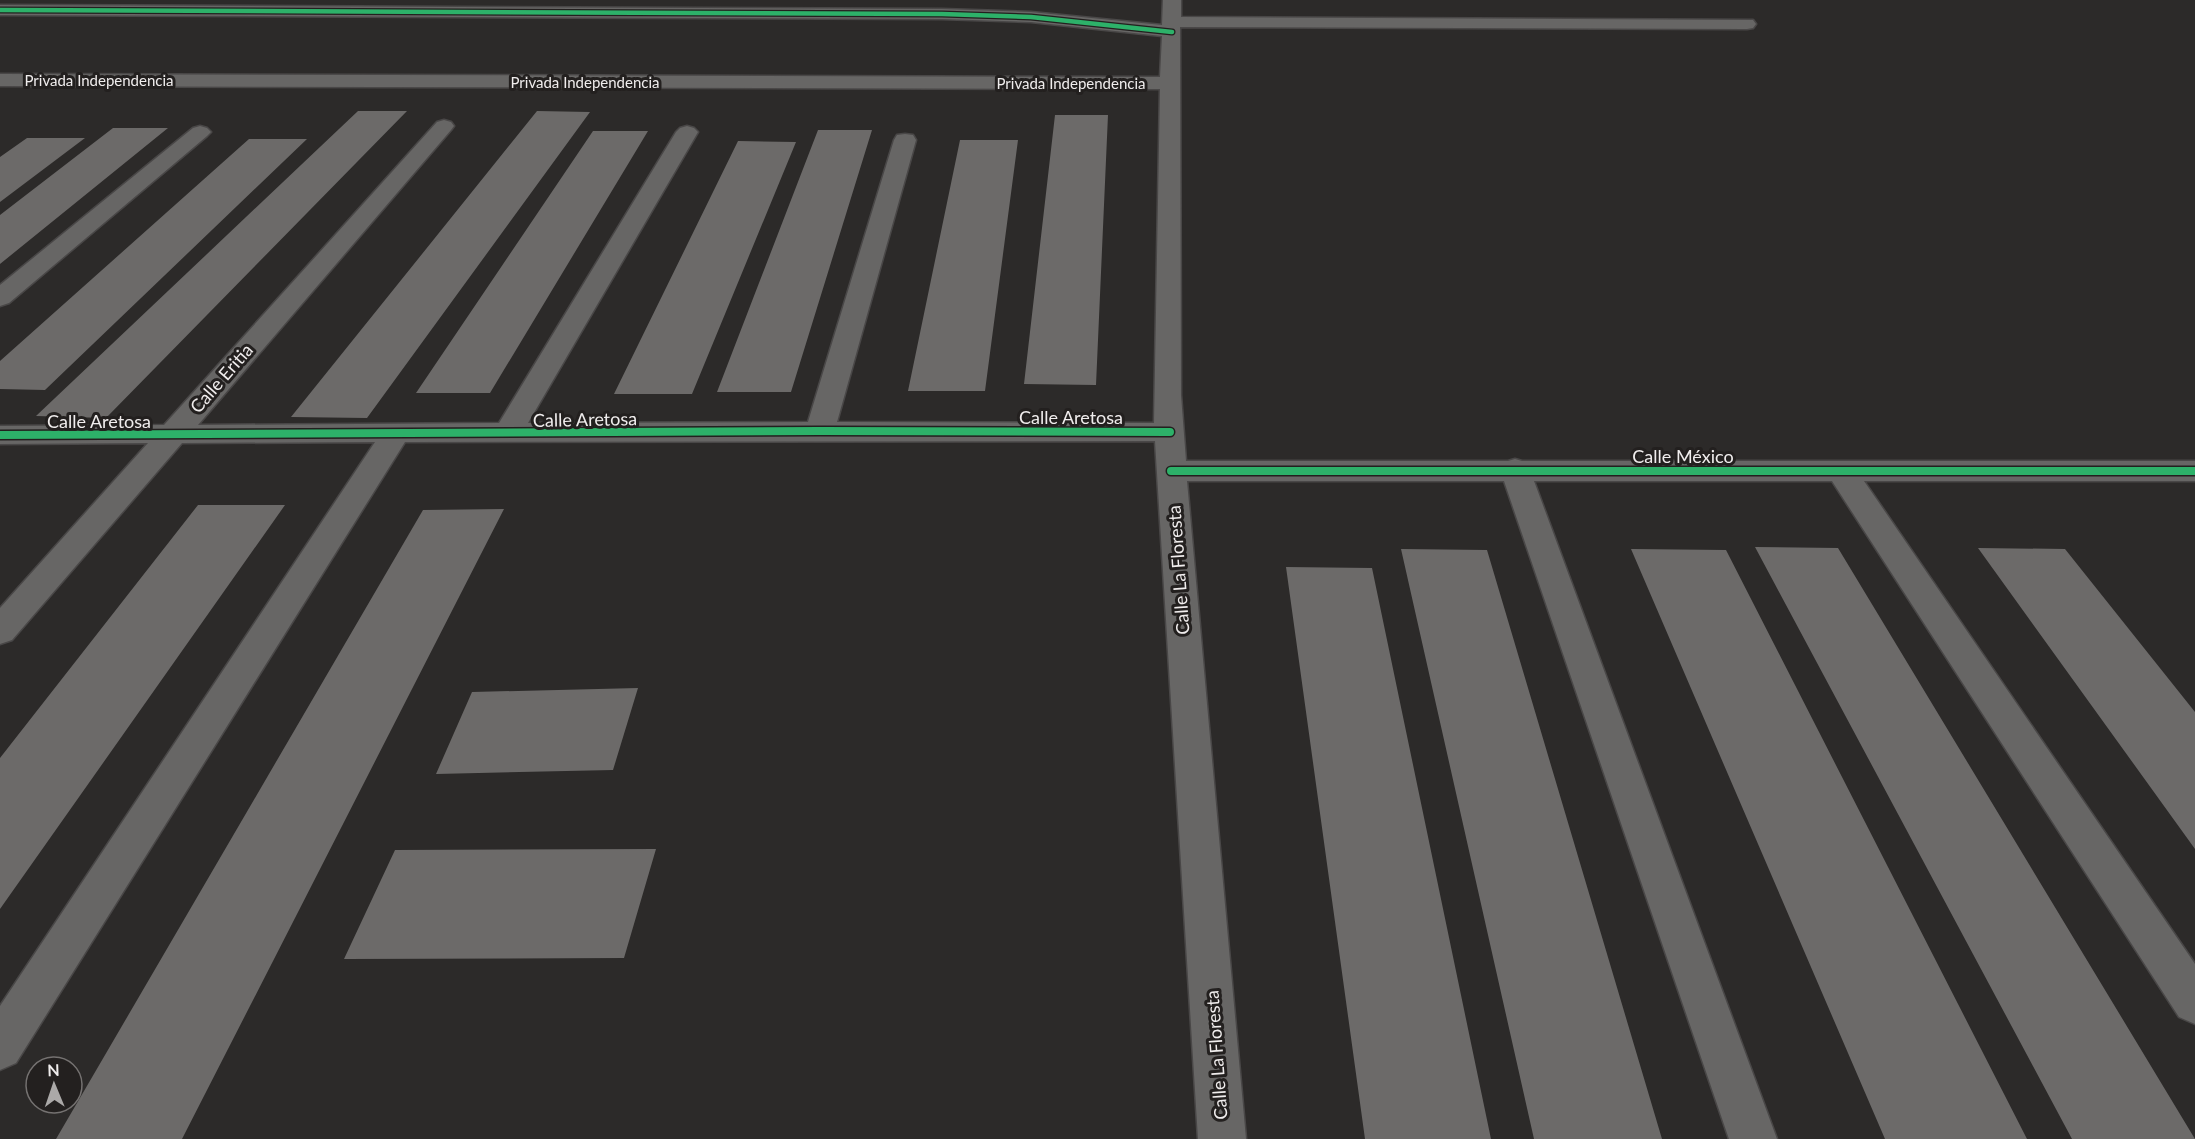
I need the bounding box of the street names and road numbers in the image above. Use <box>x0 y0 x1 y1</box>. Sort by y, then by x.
street label: Privada Independencia <box>24 71 174 89</box>
street label: Privada Independencia <box>510 73 660 91</box>
street label: Privada Independencia <box>996 74 1146 92</box>
street label: Calle Eritia <box>185 339 257 417</box>
street label: Calle Aretosa <box>1019 406 1123 428</box>
street label: Calle Aretosa <box>533 407 637 431</box>
street label: Calle Aretosa <box>47 410 151 432</box>
street label: Calle México <box>1632 445 1734 467</box>
street label: Calle La Floresta <box>1163 505 1193 635</box>
street label: Calle La Floresta <box>1201 990 1231 1120</box>

